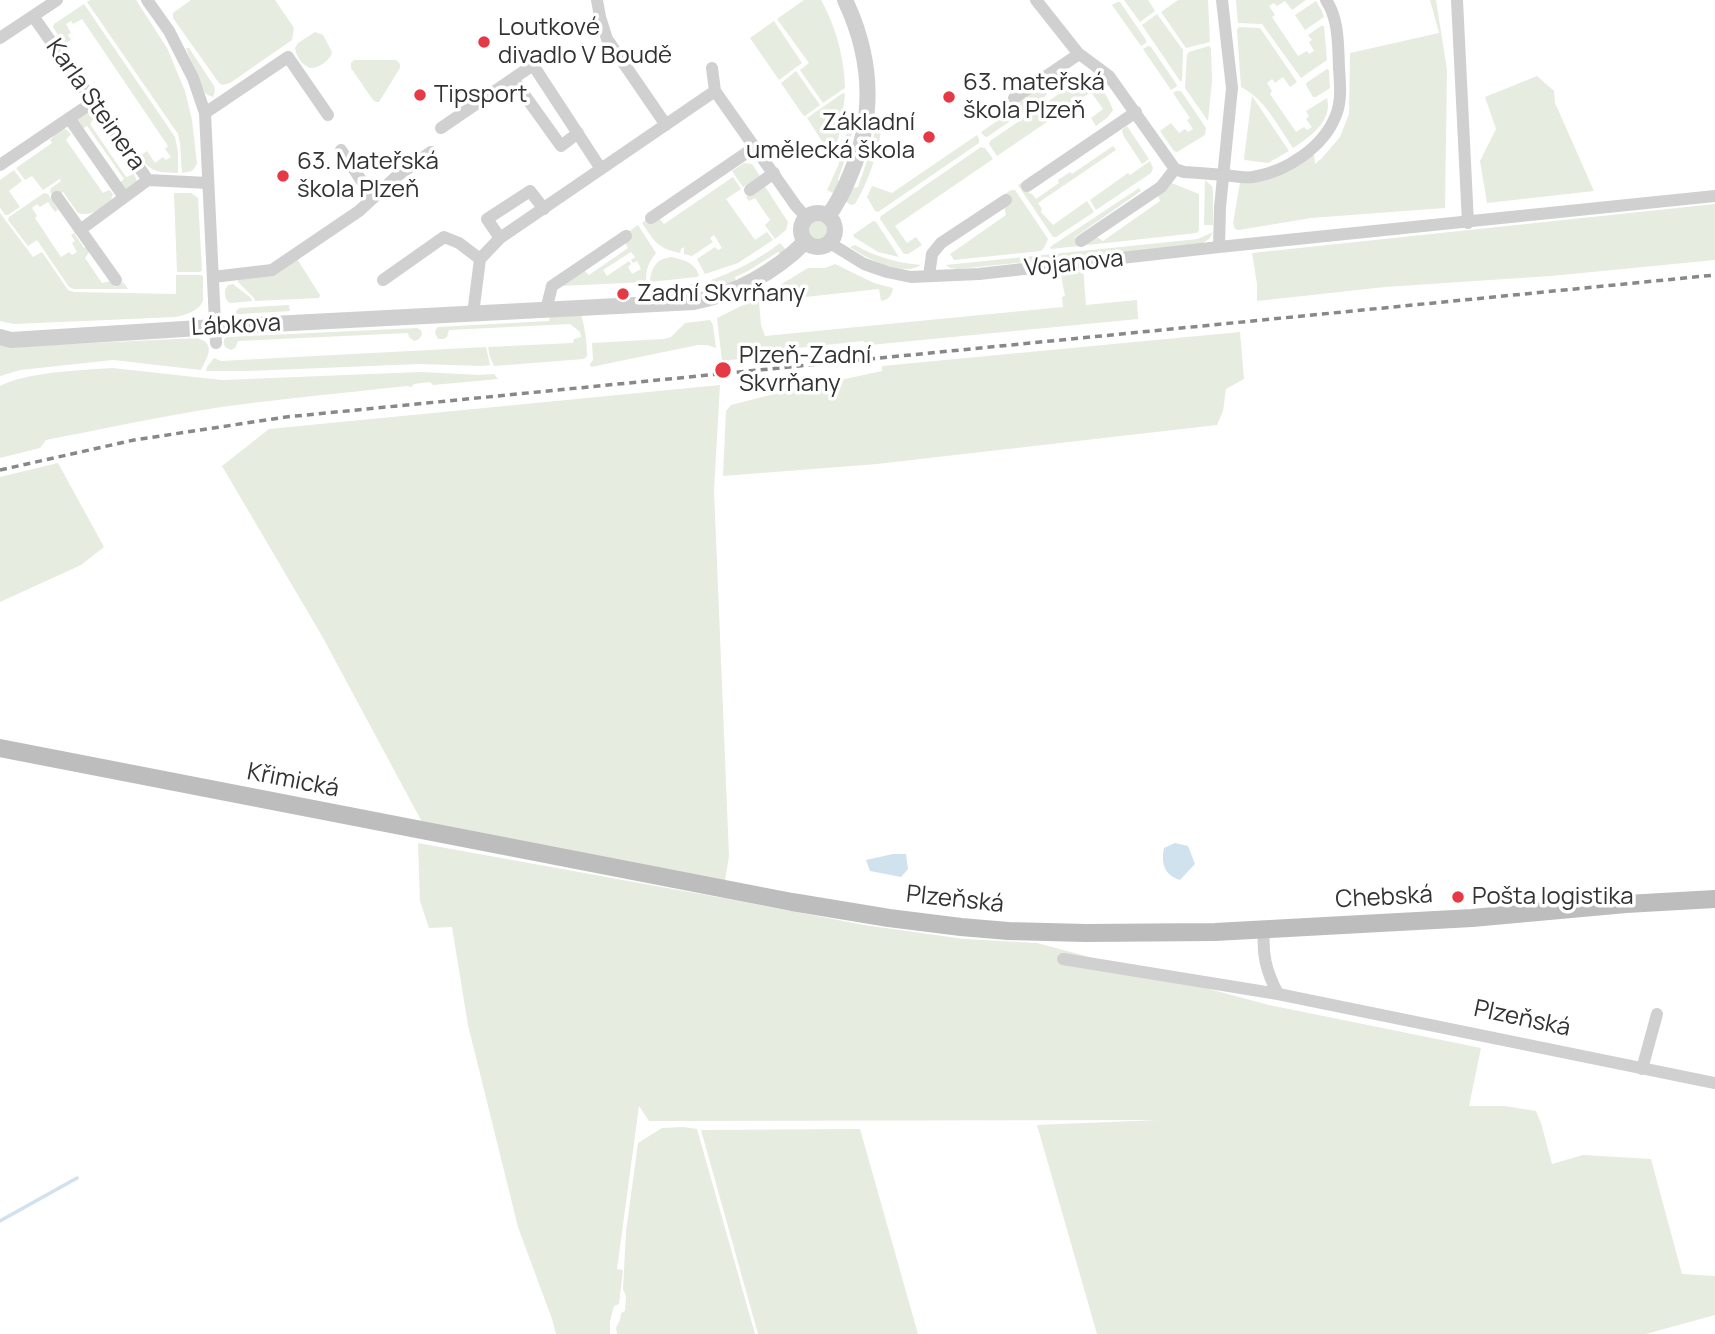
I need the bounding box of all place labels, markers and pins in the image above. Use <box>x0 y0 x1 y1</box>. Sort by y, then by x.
place label: Loutkové divadlo V Boudě <box>498 14 672 70</box>
marker: Loutkové divadlo V Boudě <box>476 34 492 50</box>
place label: 63. mateřská škola Plzeň <box>963 69 1105 125</box>
place label: Tipsport <box>434 81 527 109</box>
marker: Tipsport <box>412 87 428 103</box>
marker: 63. mateřská škola Plzeň <box>941 89 957 105</box>
place label: Základní umělecká škola <box>746 109 915 165</box>
marker: Základní umělecká škola <box>921 129 937 145</box>
place label: 63. Mateřská škola Plzeň <box>297 148 439 204</box>
marker: 63. Mateřská škola Plzeň <box>275 168 291 184</box>
place label: Zadní Skvrňany <box>637 280 806 308</box>
marker: Zadní Skvrňany <box>615 286 631 302</box>
place label: Plzeň-Zadní Skvrňany <box>739 342 871 398</box>
marker: Plzeň-Zadní Skvrňany <box>713 360 733 380</box>
place label: Pošta logistika <box>1472 883 1633 911</box>
marker: Pošta logistika <box>1450 889 1466 905</box>

